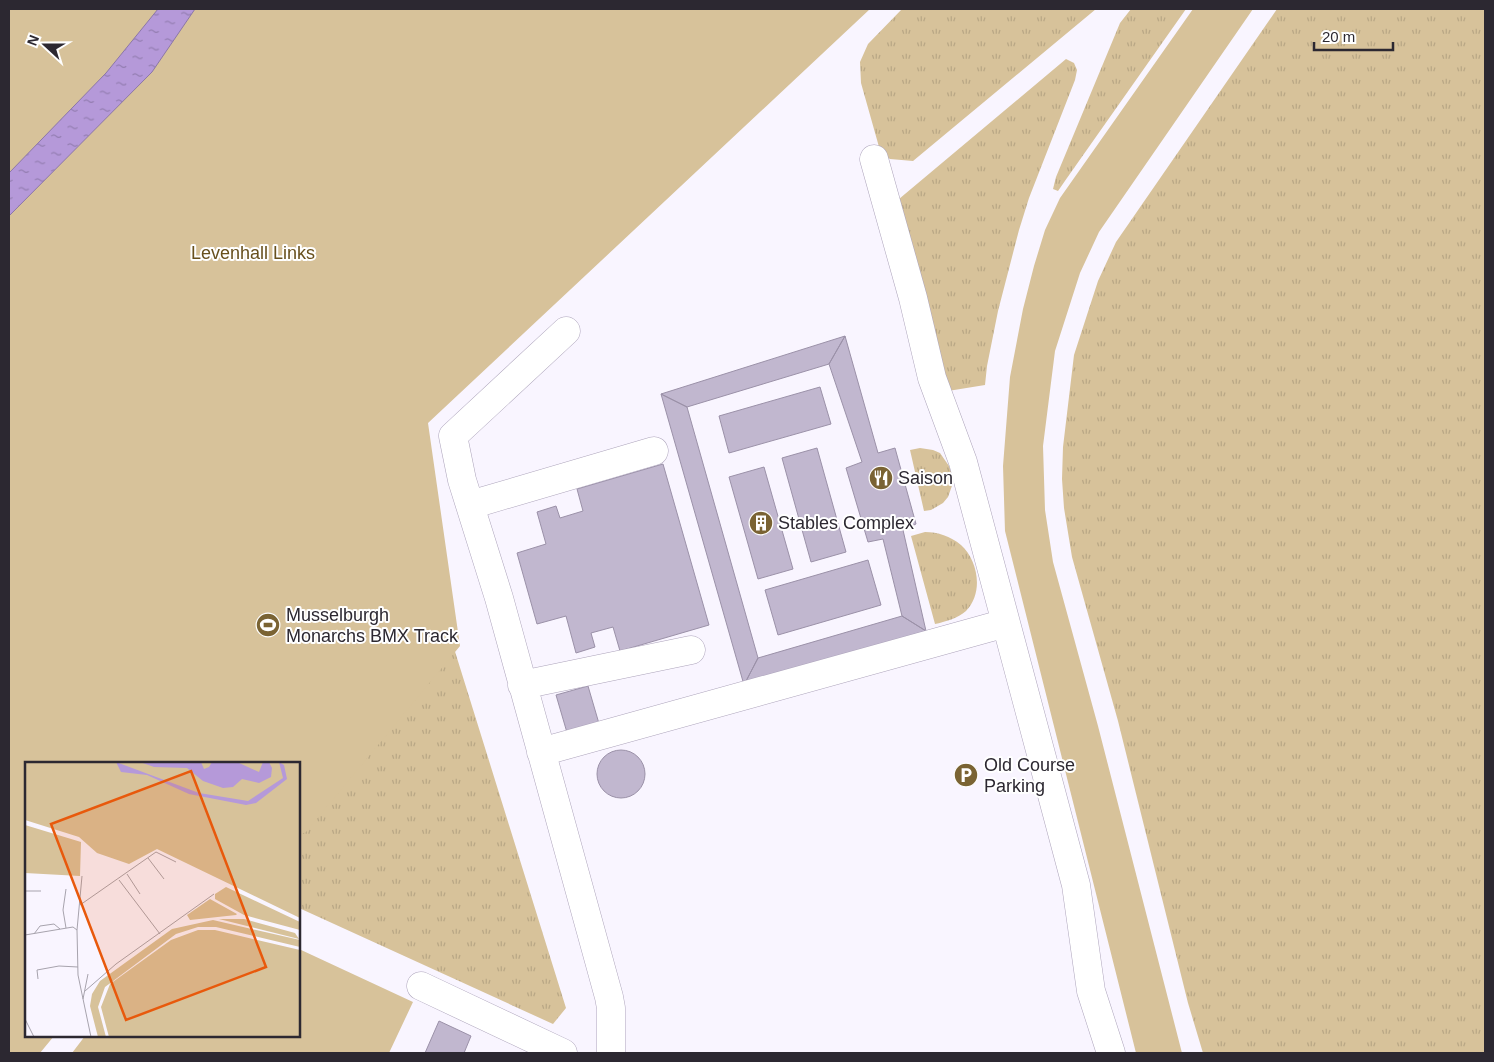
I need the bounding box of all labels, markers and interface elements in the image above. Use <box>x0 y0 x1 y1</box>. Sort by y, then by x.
north arrow <box>20 20 70 70</box>
scale bar <box>1314 20 1393 52</box>
text: 20 m <box>1322 28 1355 45</box>
text: N <box>24 33 42 48</box>
park label: Levenhall Links <box>191 243 315 263</box>
restaurant icon: Saison <box>868 465 894 491</box>
place label: Saison <box>898 468 953 488</box>
building icon: Stables Complex <box>748 510 774 536</box>
place label: Stables Complex <box>778 513 914 533</box>
place label: Musselburgh Monarchs BMX Track <box>286 605 459 646</box>
sports icon: Musselburgh Monarchs BMX Track <box>255 612 281 638</box>
place label: Old Course Parking <box>984 755 1075 796</box>
inset map <box>25 762 300 1037</box>
parking icon: Old Course Parking <box>953 762 979 788</box>

